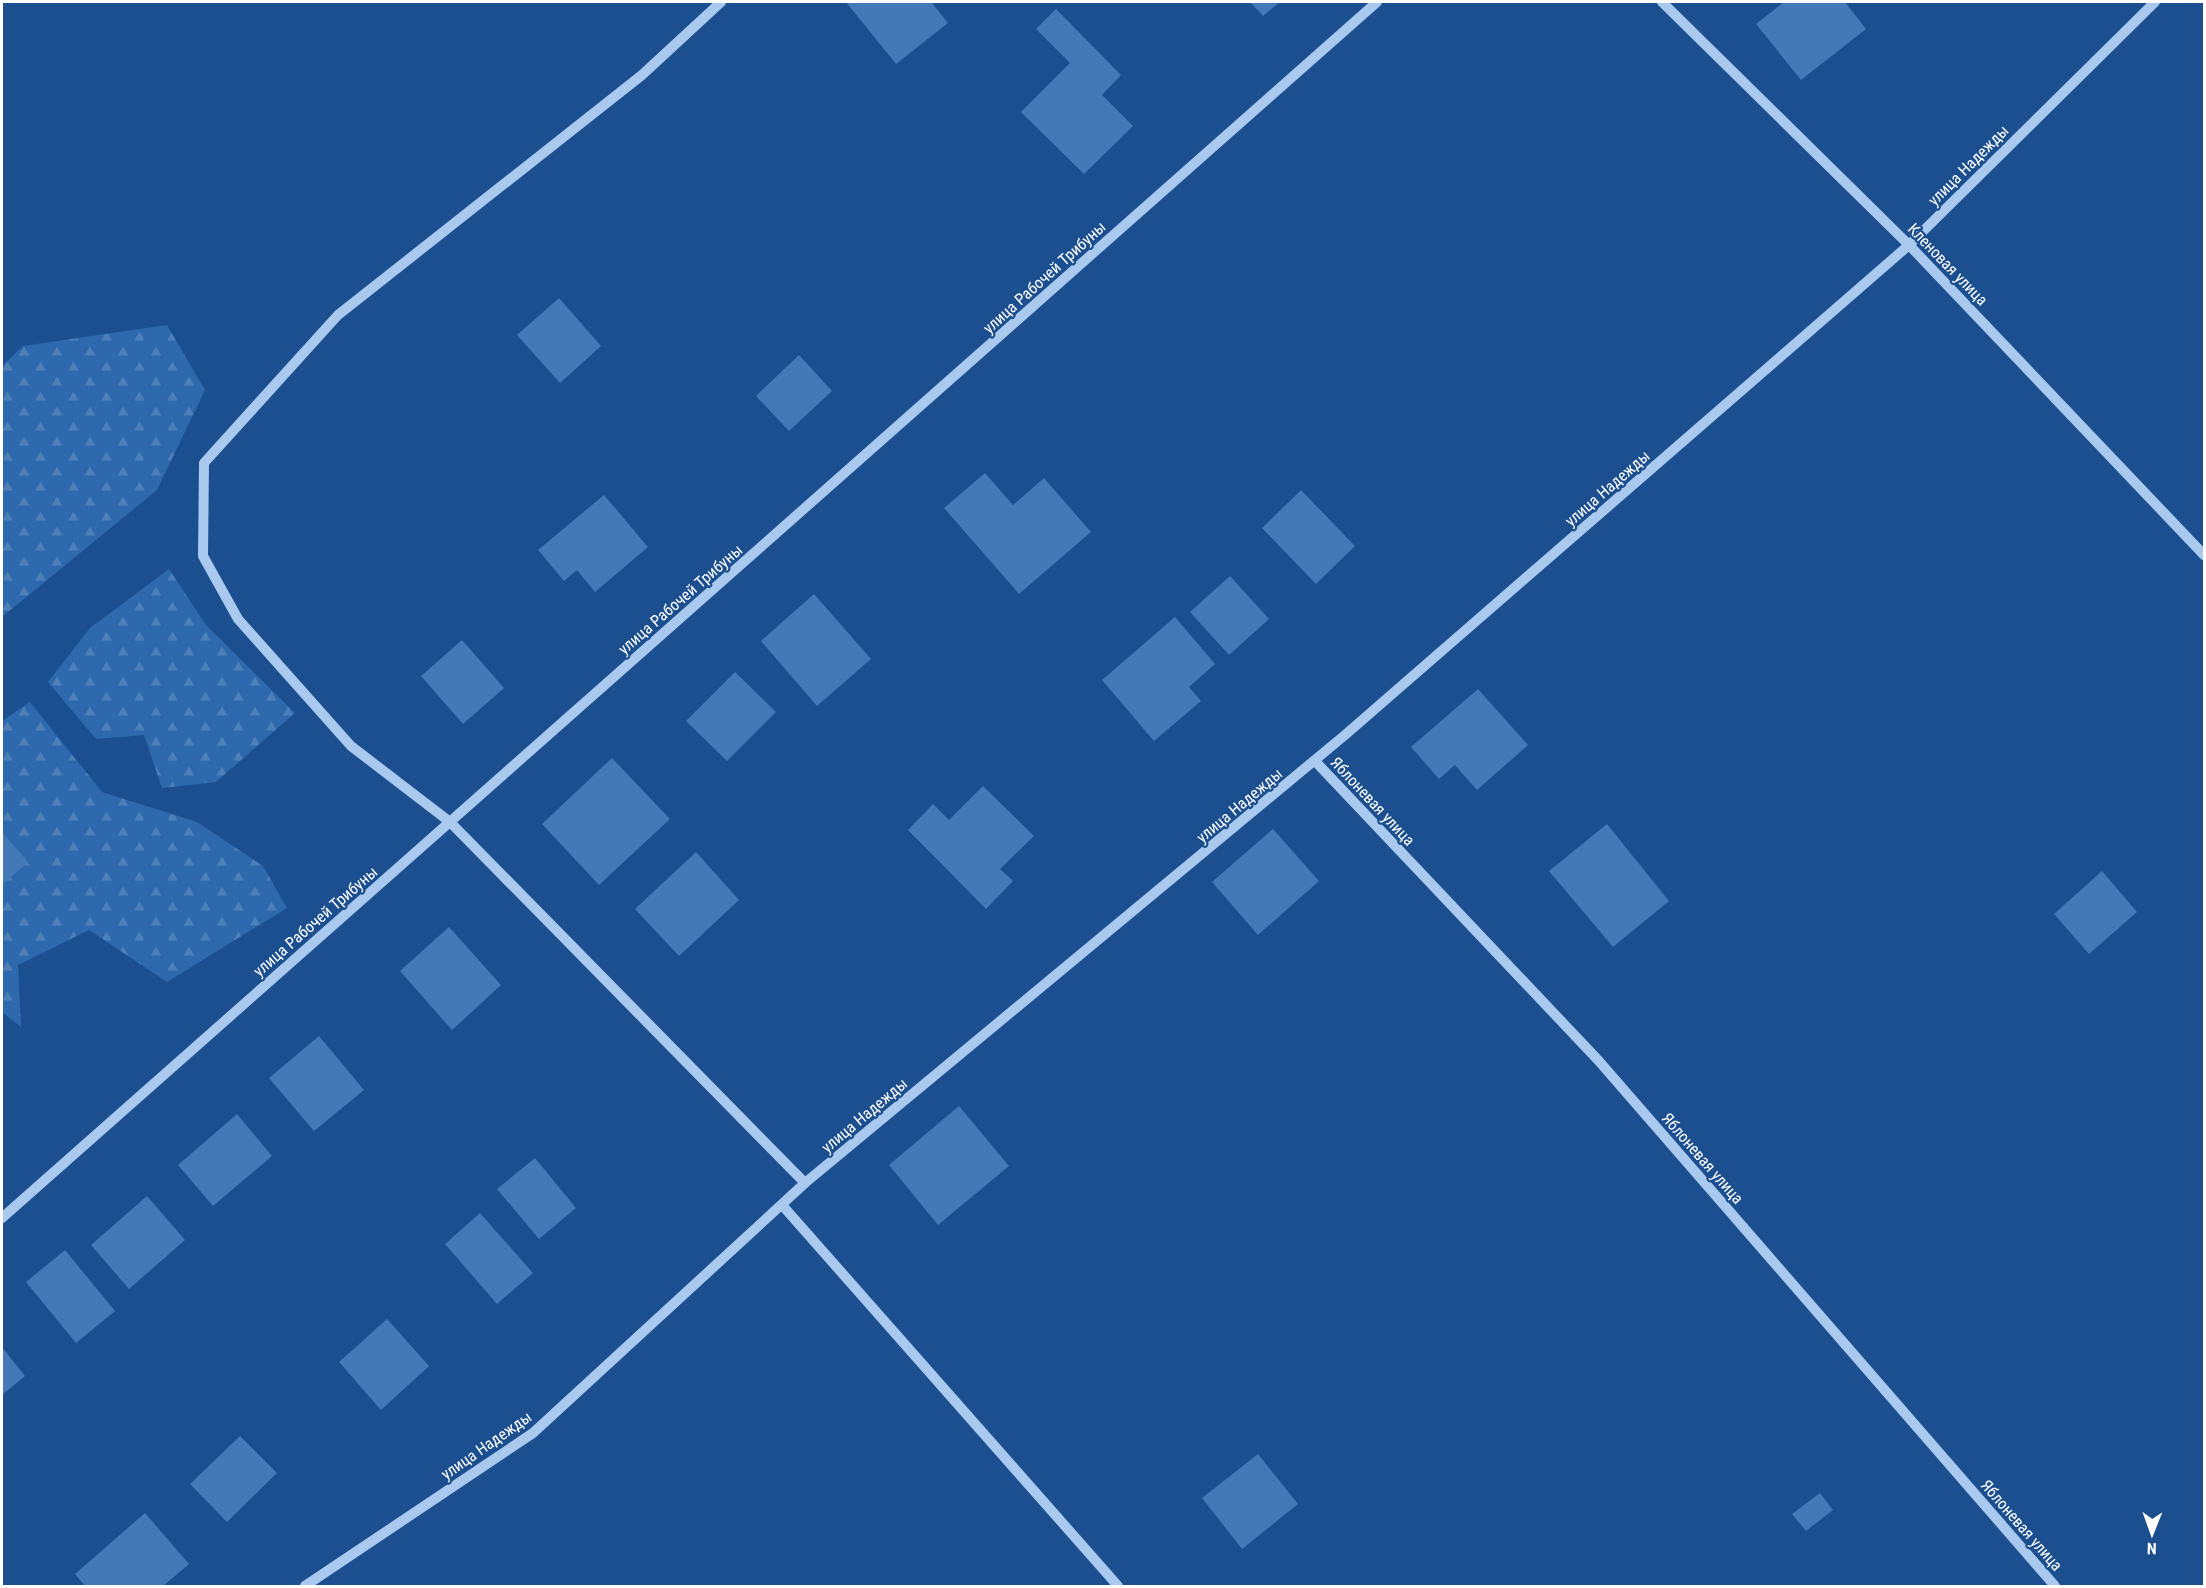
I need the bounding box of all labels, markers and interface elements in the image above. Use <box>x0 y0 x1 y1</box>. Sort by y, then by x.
street label: улица Надежды <box>1924 121 2013 210</box>
street label: улица Рабочей Трибуны <box>979 217 1109 337</box>
street label: Кленовая улица <box>1904 219 1992 309</box>
street label: улица Надежды <box>1561 446 1654 530</box>
street label: улица Рабочей Трибуны <box>614 540 746 658</box>
street label: Яблоневая улица <box>1327 753 1419 850</box>
street label: улица Надежды <box>1193 764 1286 847</box>
street label: улица Рабочей Трибуны <box>249 862 381 980</box>
street label: улица Надежды <box>818 1074 911 1157</box>
street label: Яблоневая улица <box>1658 1109 1747 1208</box>
street label: улица Надежды <box>437 1407 535 1484</box>
street label: Яблоневая улица <box>1977 1476 2066 1575</box>
north arrow <box>2122 1504 2182 1564</box>
text: N <box>2147 1539 2157 1558</box>

